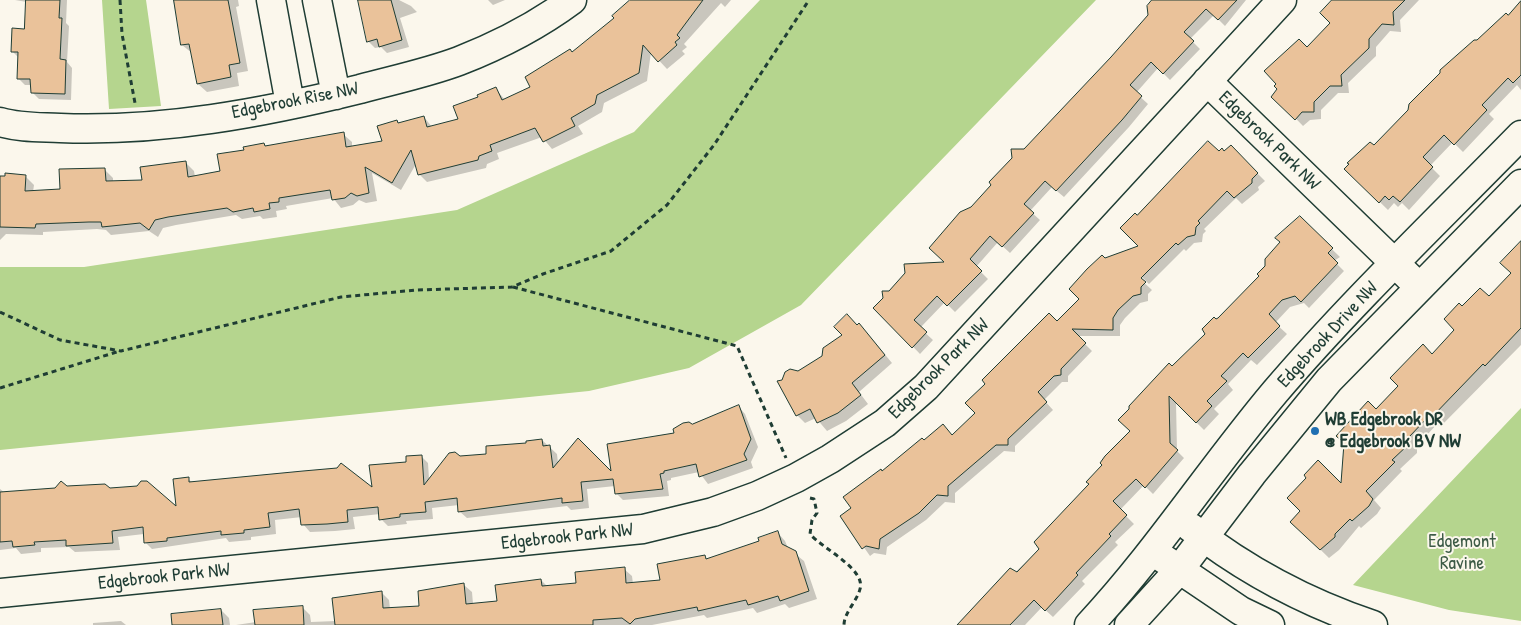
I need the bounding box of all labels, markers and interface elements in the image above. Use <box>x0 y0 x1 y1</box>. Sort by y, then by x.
street label: Edgebrook Rise NW <box>230 78 360 124</box>
street label: Edgebrook Park NW <box>1213 87 1325 195</box>
street label: Edgebrook Drive NW <box>1273 277 1383 393</box>
street label: Edgebrook Park NW <box>884 314 994 424</box>
place label: WB Edgebrook DR @ Edgebrook BV NW <box>1325 409 1461 453</box>
marker: WB Edgebrook DR @ Edgebrook BV NW <box>1309 425 1321 437</box>
street label: Edgebrook Park NW <box>500 519 634 555</box>
park label: Edgemont Ravine <box>1428 531 1496 575</box>
street label: Edgebrook Park NW <box>97 559 231 595</box>

